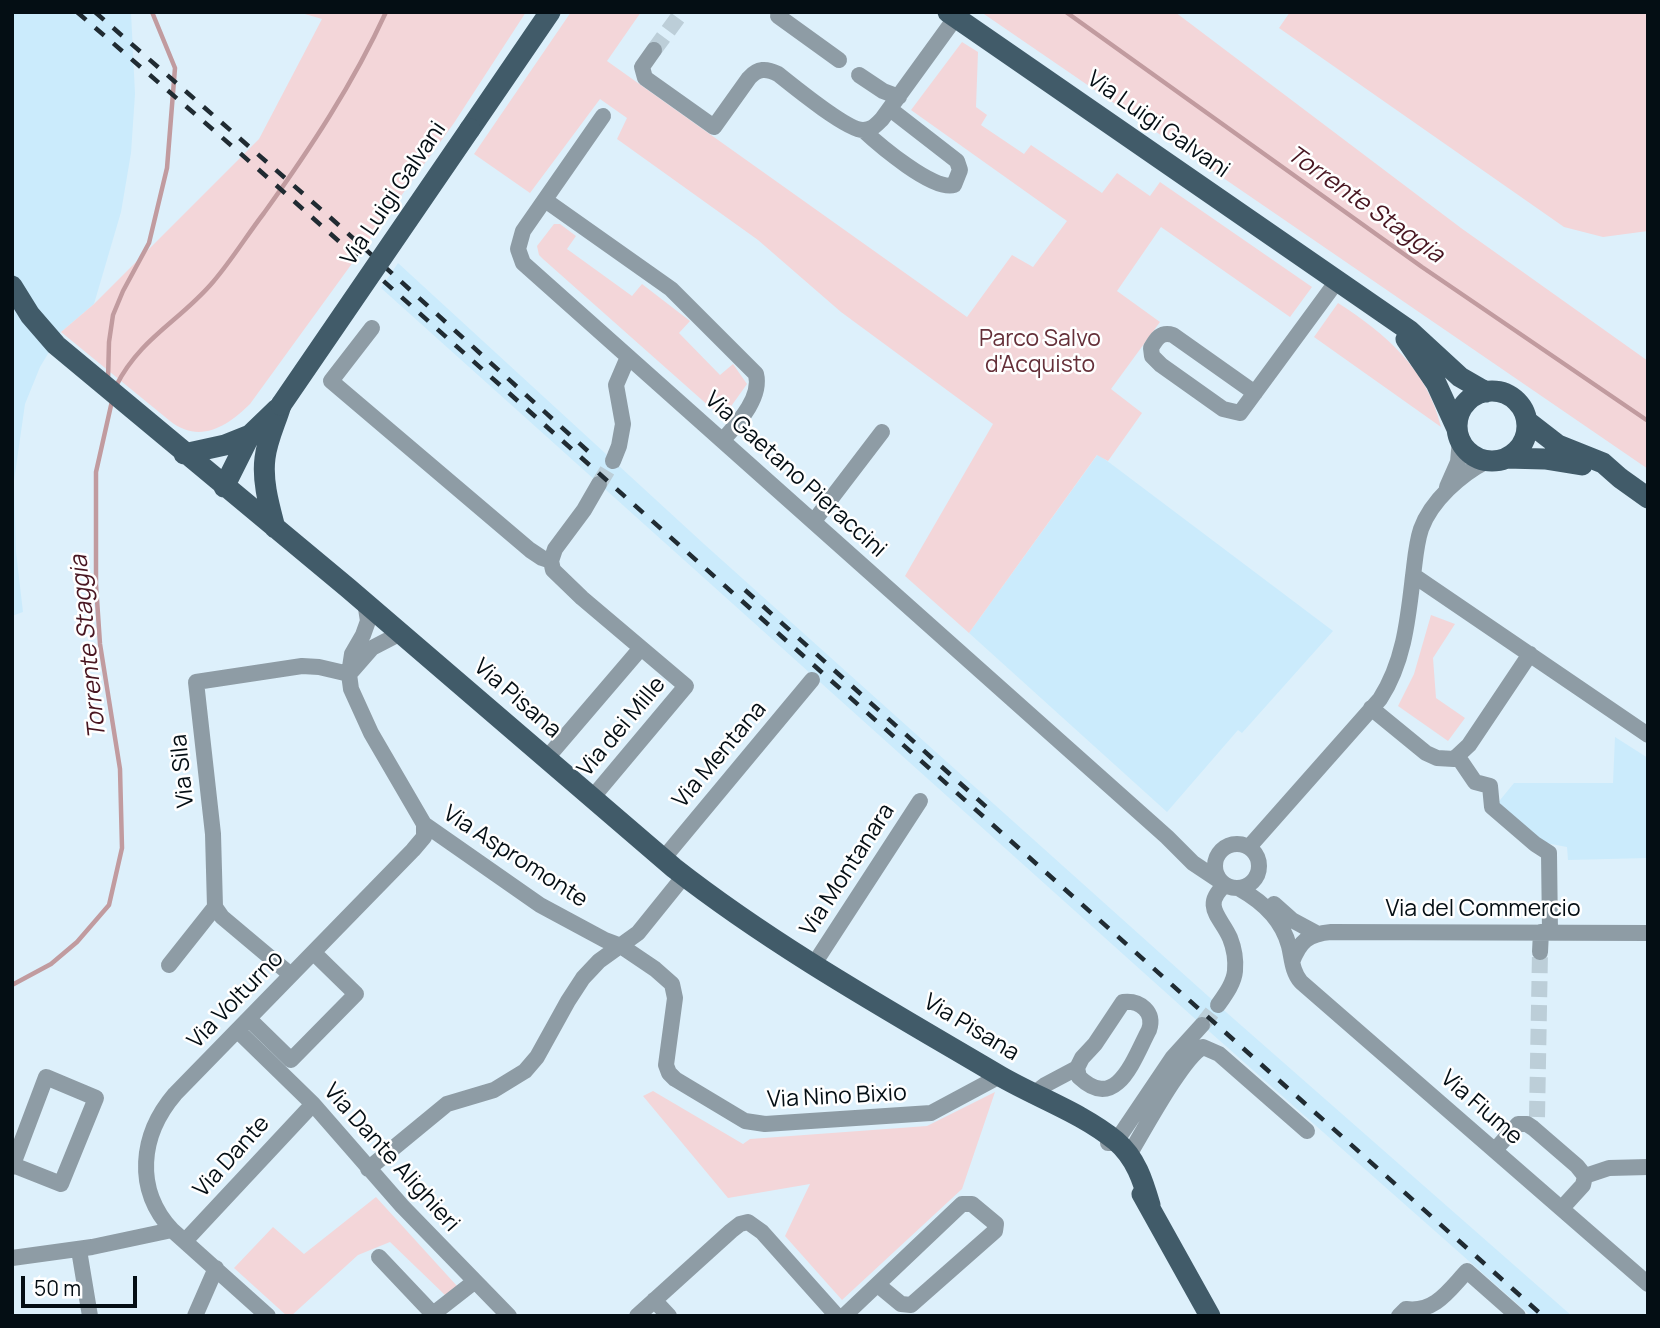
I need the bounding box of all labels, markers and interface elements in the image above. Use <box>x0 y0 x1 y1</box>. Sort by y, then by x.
street label: Via Luigi Galvani <box>1081 66 1235 184</box>
street label: Via Luigi Galvani <box>336 117 452 271</box>
water label: Torrente Staggia <box>1281 140 1449 270</box>
park label: Parco Salvo d'Acquisto <box>979 326 1101 380</box>
street label: Via Gaetano Pieraccini <box>698 386 892 564</box>
water label: Torrente Staggia <box>65 554 113 740</box>
street label: Via Pisana <box>468 654 566 744</box>
street label: Via dei Mille <box>572 671 672 783</box>
street label: Via Mentana <box>667 696 773 814</box>
street label: Via Sila <box>165 733 201 809</box>
street label: Via Montanara <box>795 799 901 941</box>
street label: Via Aspromonte <box>437 800 593 914</box>
street label: Via del Commercio <box>1385 896 1581 924</box>
street label: Via Volturno <box>182 945 290 1055</box>
street label: Via Pisana <box>918 989 1024 1067</box>
street label: Via Fiume <box>1434 1065 1528 1151</box>
street label: Via Dante Alighieri <box>317 1078 465 1238</box>
street label: Via Nino Bixio <box>767 1080 907 1114</box>
street label: Via Dante <box>188 1111 276 1203</box>
scale bar <box>24 1262 140 1306</box>
text: 50 m <box>34 1274 81 1302</box>

